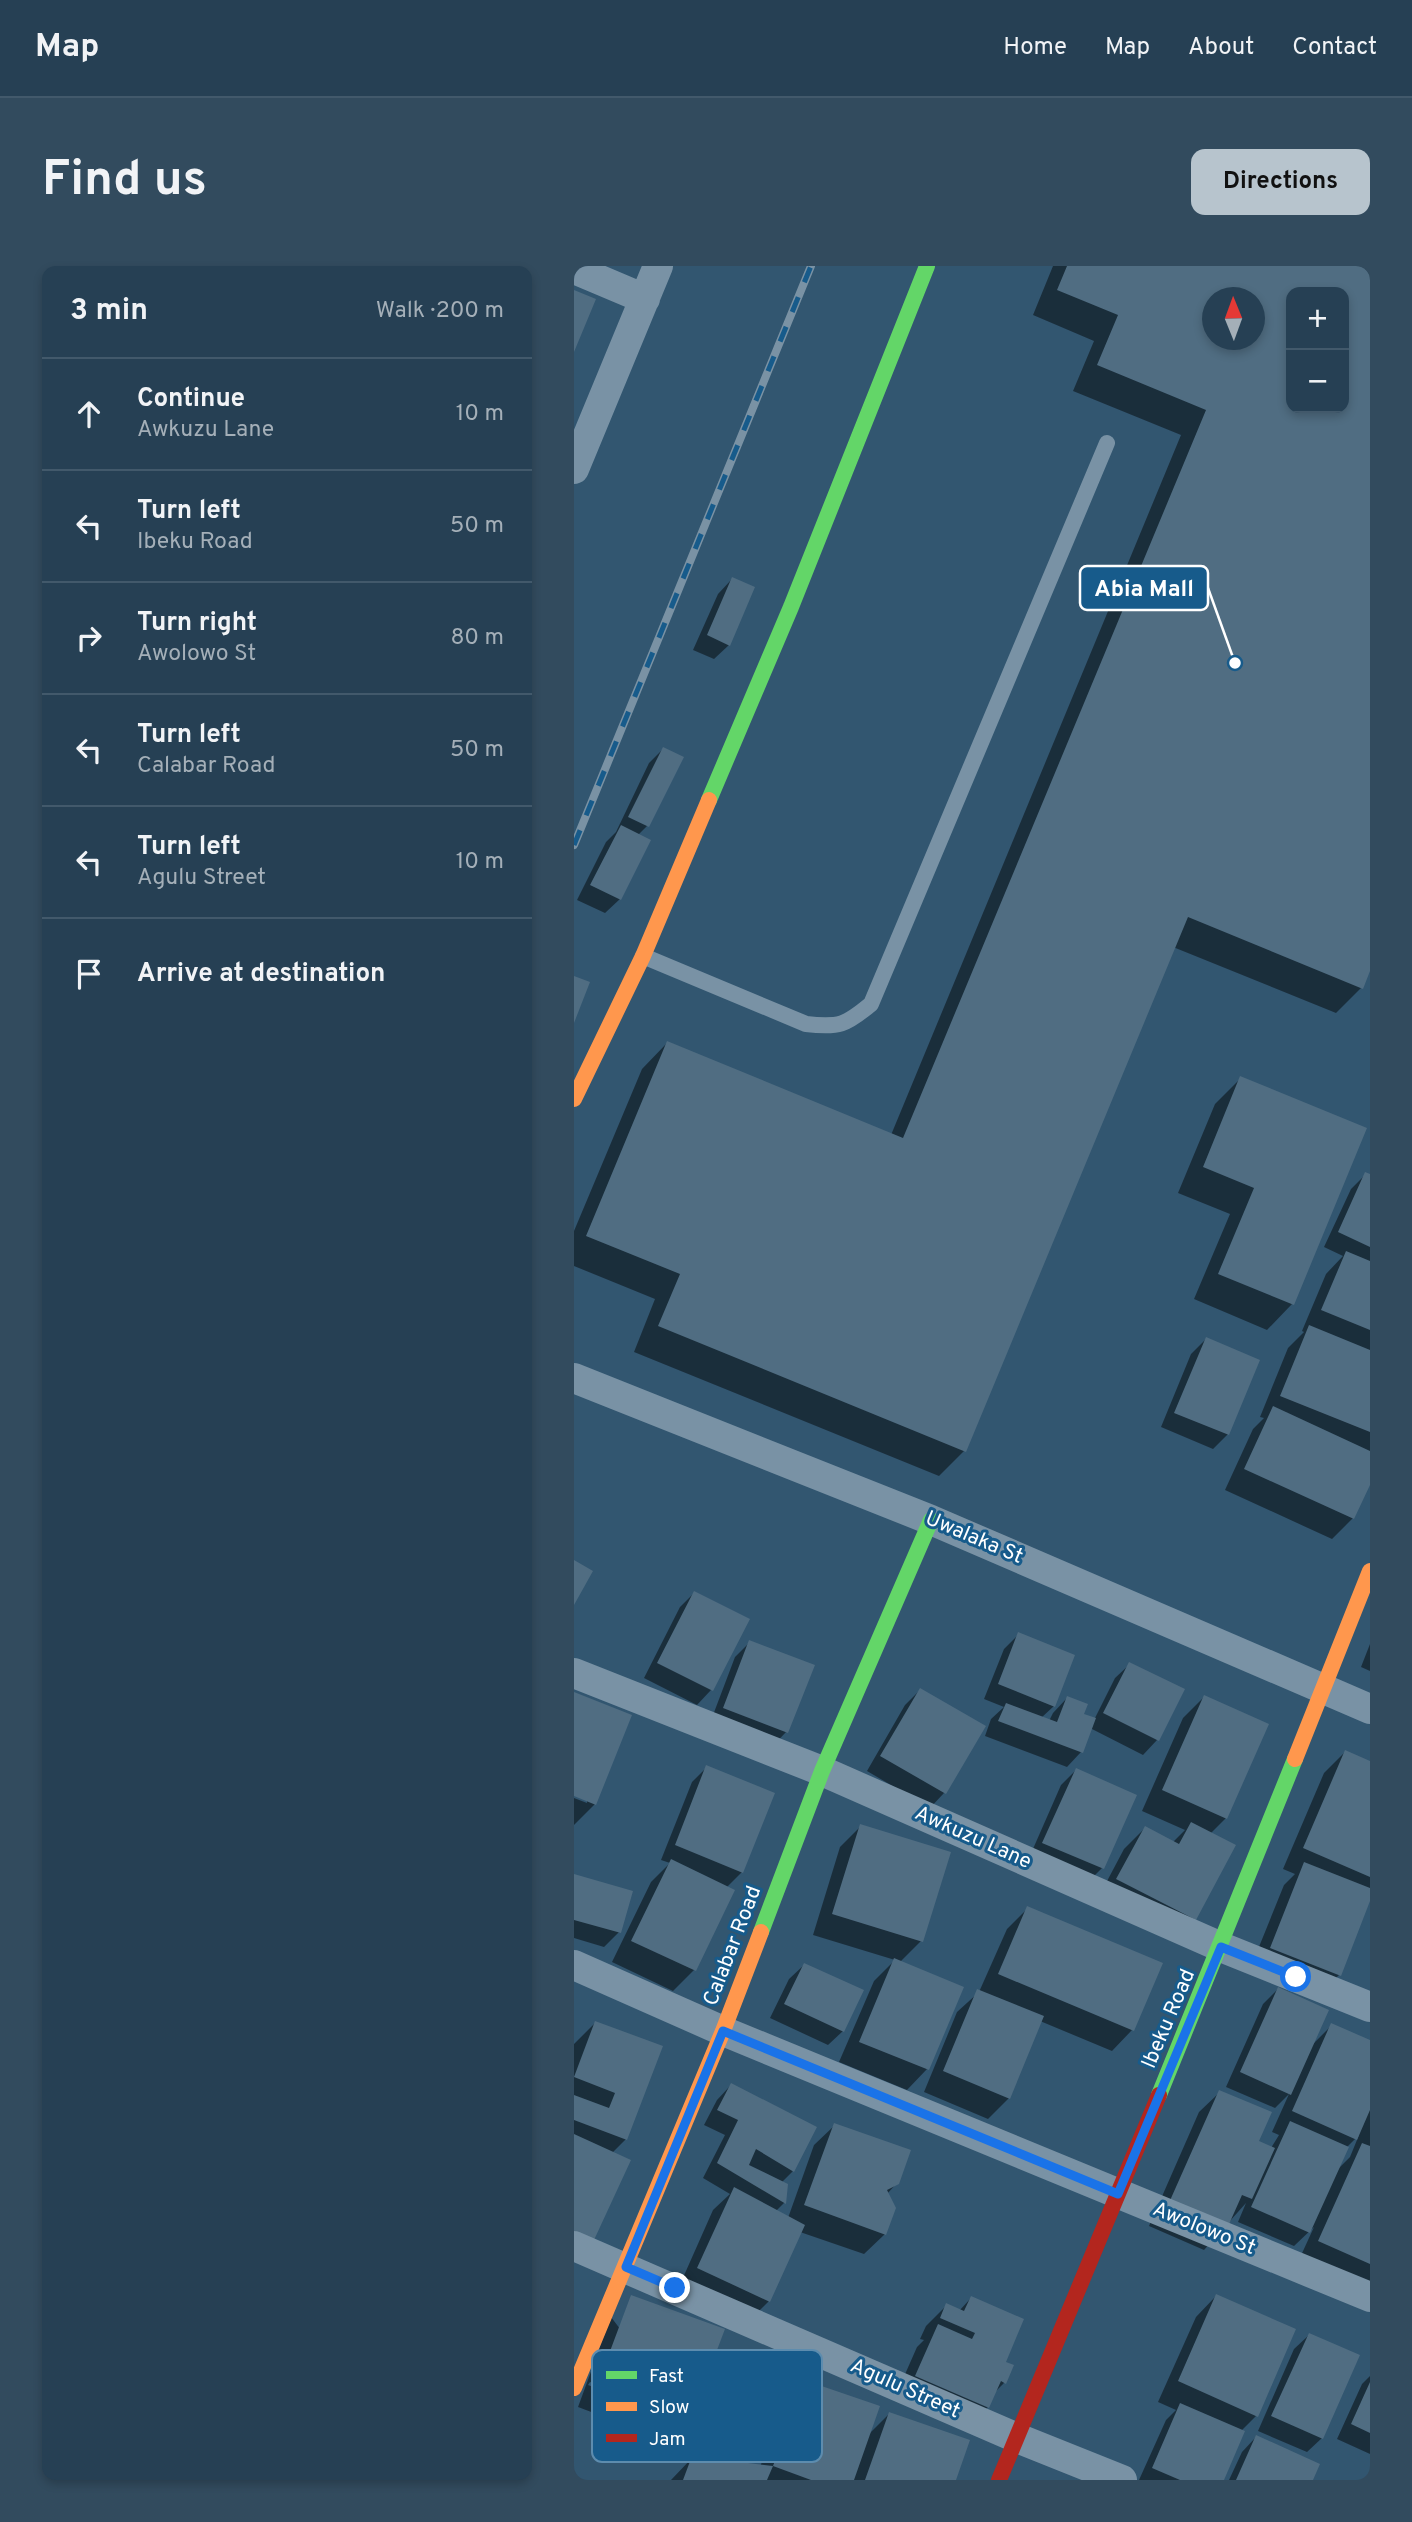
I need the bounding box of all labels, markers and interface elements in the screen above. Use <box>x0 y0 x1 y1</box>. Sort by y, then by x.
text: Map <box>35 27 99 69</box>
text: Home <box>1003 33 1067 63</box>
text: Map <box>1105 33 1150 63</box>
text: About <box>1188 33 1254 63</box>
text: Contact <box>1292 33 1377 63</box>
button: Directions <box>1191 149 1370 215</box>
text: Find us <box>42 151 207 213</box>
north arrow <box>1202 287 1265 350</box>
map controls <box>1286 287 1349 413</box>
button: + <box>1286 287 1349 350</box>
text: 3 min <box>70 293 148 330</box>
text: Walk · 200 m <box>376 297 504 326</box>
button: − <box>1286 350 1349 413</box>
text: Continue <box>137 383 245 416</box>
icon: ahead <box>70 395 108 433</box>
text: 10 m <box>456 400 504 429</box>
text: Awkuzu Lane <box>137 416 274 445</box>
text: Turn left <box>137 495 241 528</box>
icon: left <box>70 507 108 545</box>
text: 50 m <box>450 512 504 541</box>
text: Ibeku Road <box>137 528 253 557</box>
callout: Abia Mall <box>1080 566 1208 610</box>
text: Abia Mall <box>1094 576 1194 605</box>
text: Turn right <box>137 607 257 640</box>
icon: right <box>70 619 108 657</box>
text: 80 m <box>451 624 504 653</box>
text: Awolowo St <box>137 640 256 669</box>
text: Turn left <box>137 719 241 752</box>
icon: left <box>70 731 108 769</box>
text: 50 m <box>450 736 504 765</box>
text: Calabar Road <box>137 752 275 781</box>
text: Turn left <box>137 831 241 864</box>
icon: left <box>70 843 108 881</box>
text: 10 m <box>456 848 504 877</box>
text: Agulu Street <box>137 864 266 893</box>
icon: arrive <box>70 955 108 993</box>
text: Arrive at destination <box>137 958 385 991</box>
street label: Uwalaka St <box>921 1505 1027 1571</box>
street label: Awkuzu Lane <box>910 1800 1036 1876</box>
street label: Calabar Road <box>698 1882 768 2010</box>
route start <box>1280 1961 1311 1992</box>
street label: Ibeku Road <box>1136 1965 1202 2073</box>
street label: Awolowo St <box>1148 2196 1260 2262</box>
route end <box>659 2272 690 2303</box>
legend <box>592 2350 822 2462</box>
street label: Agulu Street <box>846 2353 964 2425</box>
text: Fast <box>649 2365 684 2389</box>
text: Slow <box>649 2396 689 2420</box>
text: Jam <box>649 2428 686 2452</box>

